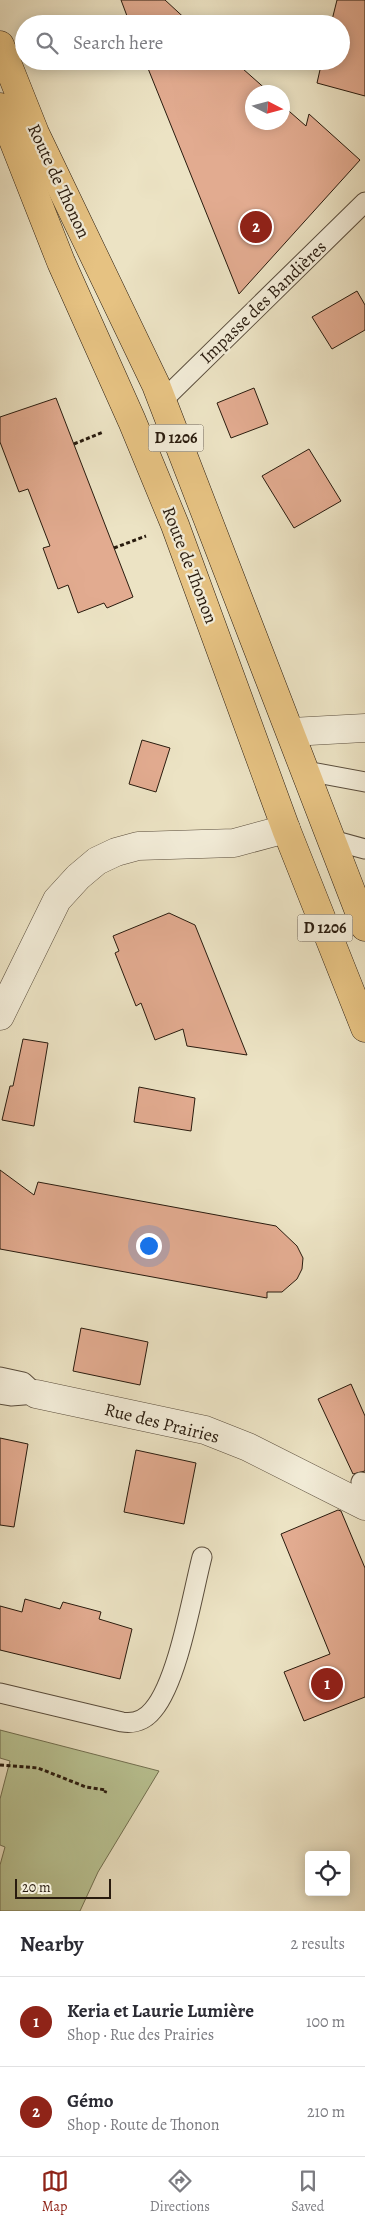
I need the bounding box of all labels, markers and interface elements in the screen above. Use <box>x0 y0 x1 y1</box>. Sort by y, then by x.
search box <box>15 15 350 70</box>
icon: search <box>33 29 61 57</box>
text: Search here <box>73 30 163 56</box>
north arrow <box>245 85 290 130</box>
street label: Route de Thonon <box>22 120 96 242</box>
pin: 2 <box>240 208 272 246</box>
street label: Impasse des Bandières <box>194 235 332 369</box>
road number: D 1206 <box>148 424 204 452</box>
street label: Route de Thonon <box>157 503 223 627</box>
road number: D 1206 <box>298 914 352 941</box>
your location <box>136 1233 162 1259</box>
street label: Rue des Prairies <box>102 1397 222 1449</box>
pin: 1 <box>311 1665 343 1703</box>
map controls <box>305 1851 350 1896</box>
button: locate <box>305 1851 350 1896</box>
scale bar <box>15 1876 111 1899</box>
text: 20 m <box>22 1878 51 1897</box>
text: Nearby <box>20 1930 83 1958</box>
text: 2 results <box>290 1933 345 1955</box>
text: Keria et Laurie Lumière <box>67 1998 254 2024</box>
text: 1 <box>33 2011 39 2033</box>
text: 100 m <box>306 2011 345 2033</box>
text: Shop · Rue des Prairies <box>67 2024 214 2046</box>
text: Gémo <box>67 2088 114 2114</box>
text: 2 <box>32 2101 40 2123</box>
text: 210 m <box>307 2101 345 2123</box>
text: Shop · Route de Thonon <box>67 2114 220 2136</box>
tab: Map <box>41 2167 69 2216</box>
tab: Directions <box>150 2167 210 2216</box>
tab: Saved <box>291 2167 324 2216</box>

